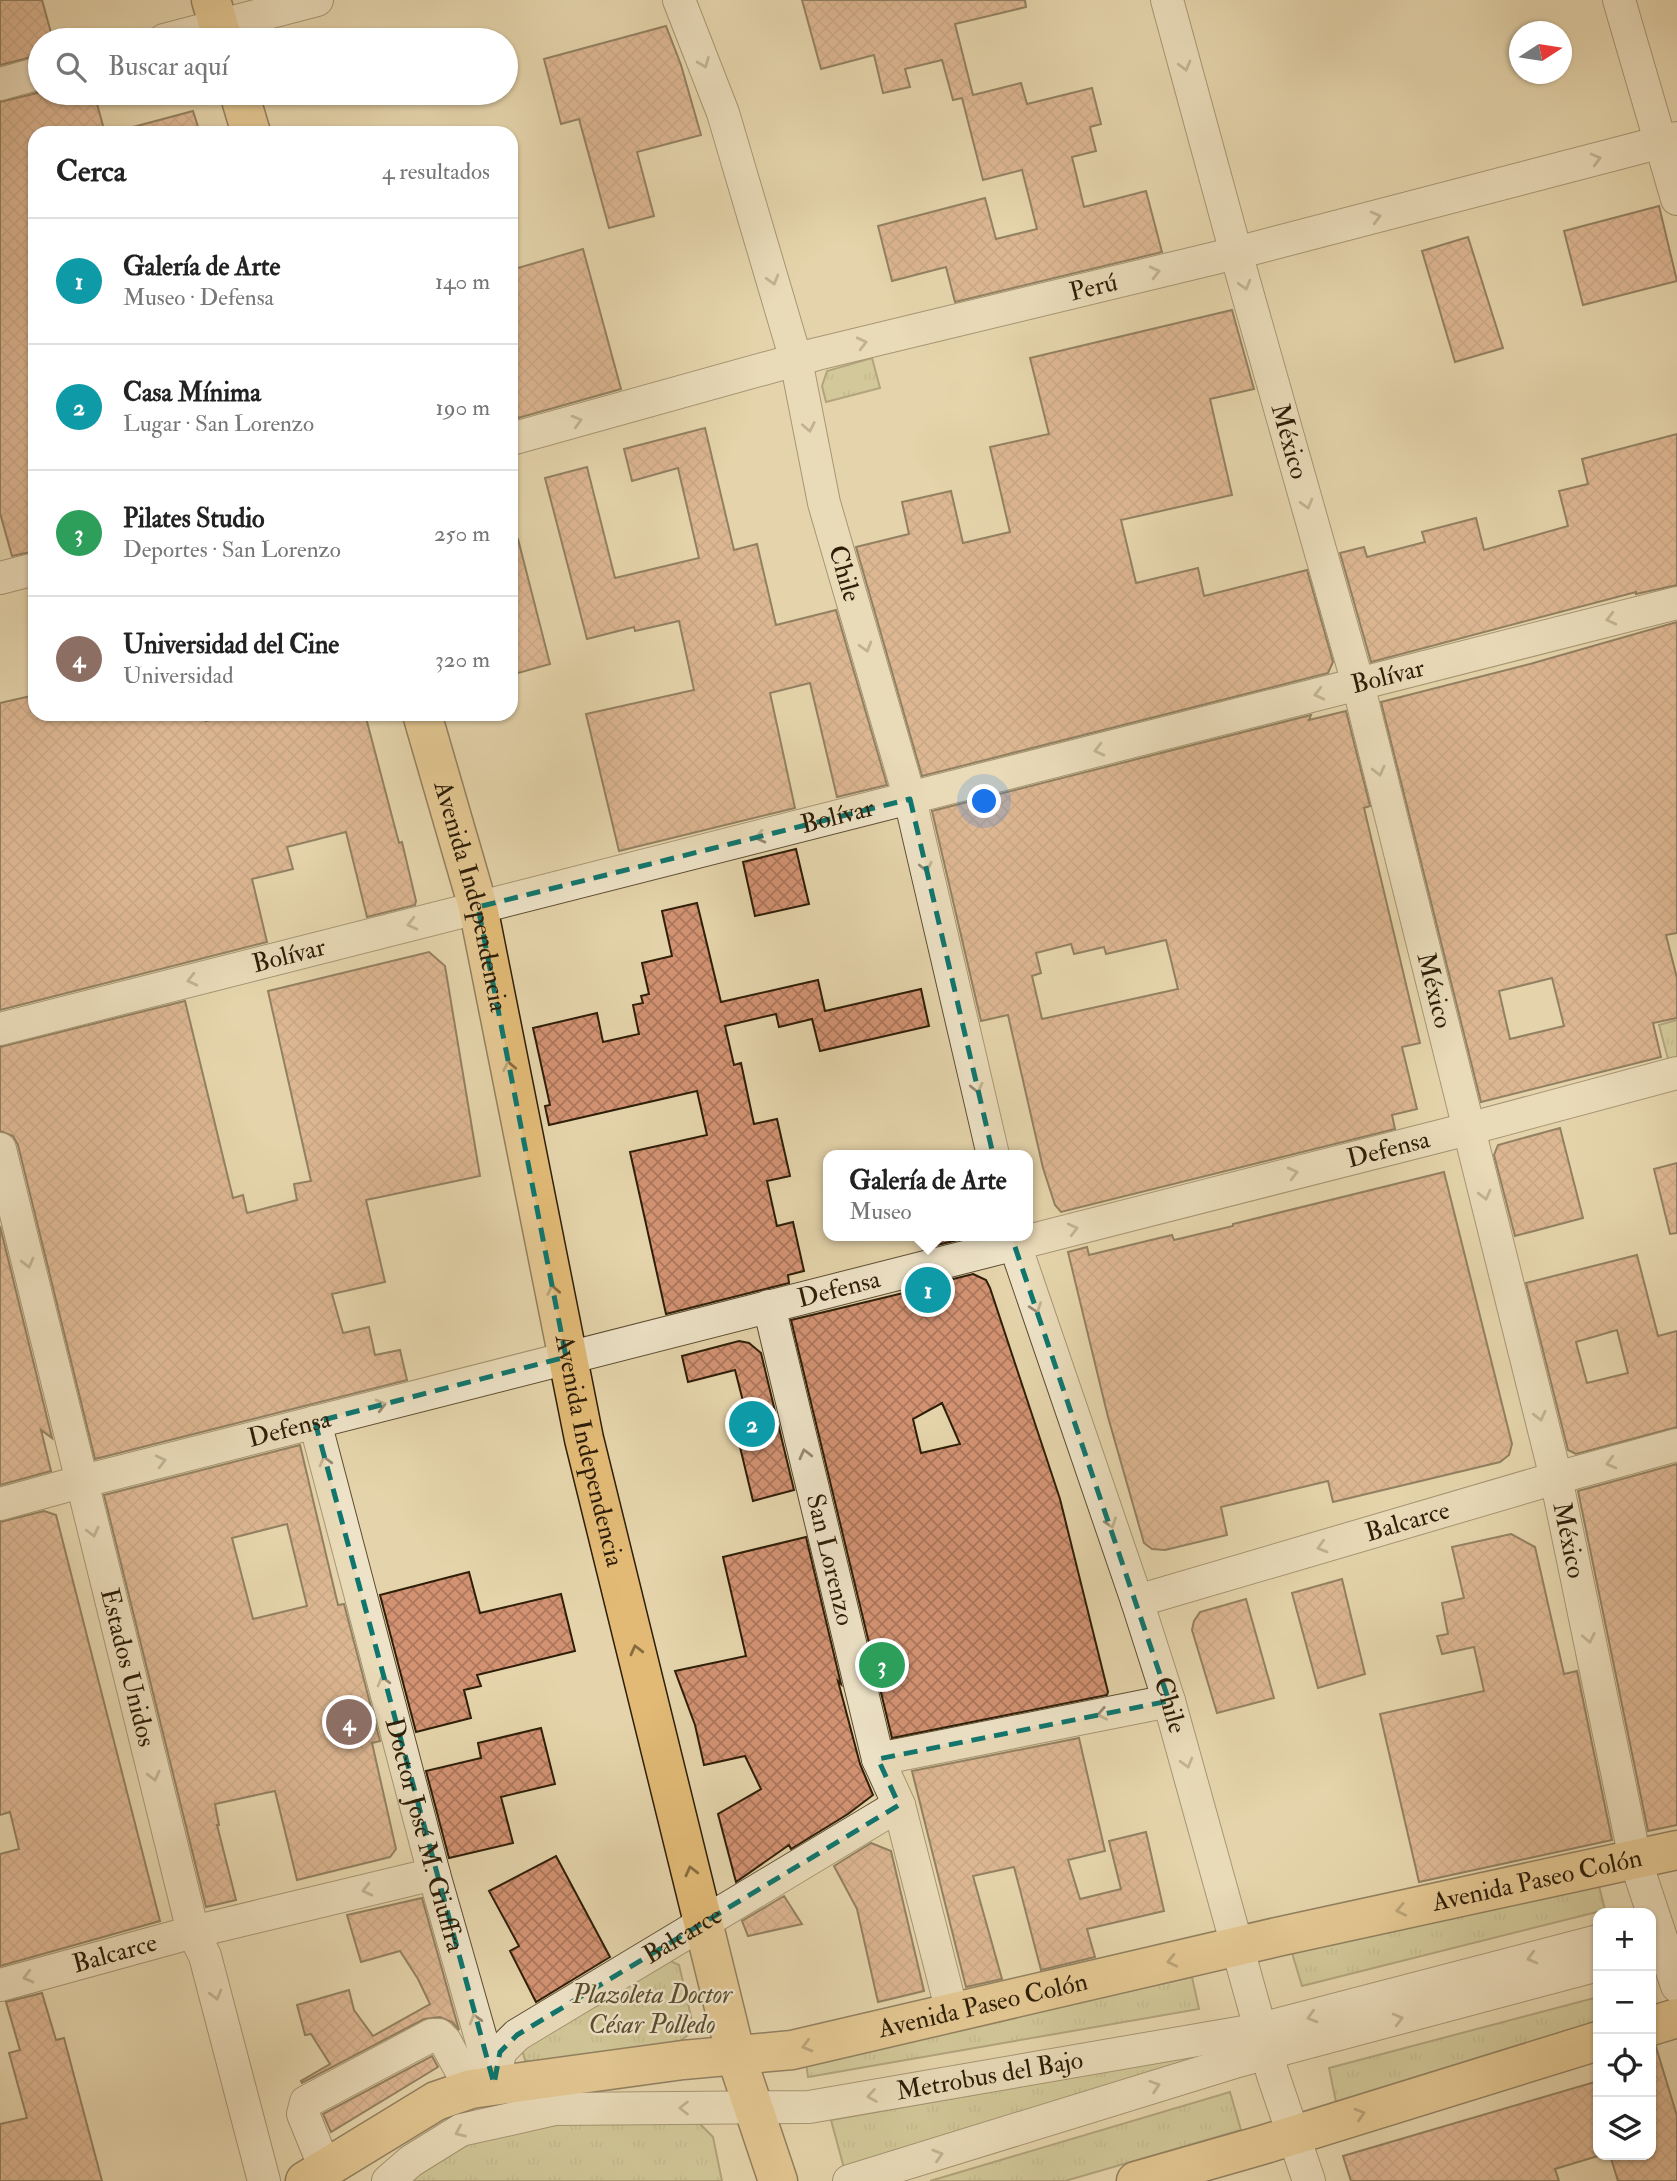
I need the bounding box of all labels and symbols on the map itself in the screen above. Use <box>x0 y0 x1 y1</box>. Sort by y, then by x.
north arrow <box>1509 21 1572 84</box>
one-way arrow <box>695 57 709 69</box>
one-way arrow <box>1177 60 1191 72</box>
one-way arrow <box>1590 153 1602 167</box>
one-way arrow <box>1369 210 1381 225</box>
street label: Perú <box>1066 266 1121 309</box>
one-way arrow <box>1149 266 1161 280</box>
one-way arrow <box>764 274 779 286</box>
one-way arrow <box>1236 279 1251 291</box>
one-way arrow <box>856 337 868 351</box>
street label: México <box>1263 400 1315 483</box>
one-way arrow <box>571 415 583 429</box>
one-way arrow <box>801 421 816 433</box>
one-way arrow <box>1299 498 1313 510</box>
street label: Chile <box>821 542 868 606</box>
one-way arrow <box>1605 611 1617 625</box>
one-way arrow <box>857 641 872 653</box>
street label: Bolívar <box>1348 652 1428 701</box>
one-way arrow <box>1313 686 1325 700</box>
one-way arrow <box>1093 742 1105 756</box>
one-way arrow <box>1371 765 1386 777</box>
street label: Avenida Independencia <box>426 776 515 1015</box>
your location <box>967 784 1001 818</box>
street label: Bolívar <box>797 792 878 841</box>
one-way arrow <box>754 829 766 843</box>
one-way arrow <box>917 861 932 873</box>
one-way arrow <box>406 916 418 930</box>
street label: Bolívar <box>249 931 329 980</box>
street label: México <box>1410 949 1459 1032</box>
one-way arrow <box>186 972 198 986</box>
one-way arrow <box>503 1060 518 1072</box>
one-way arrow <box>969 1082 984 1094</box>
street label: Defensa <box>1344 1123 1433 1175</box>
one-way arrow <box>1287 1167 1299 1181</box>
one-way arrow <box>1477 1189 1491 1201</box>
one-way arrow <box>1066 1223 1078 1237</box>
one-way arrow <box>19 1257 34 1269</box>
street label: Defensa <box>794 1263 884 1315</box>
pin: 1 <box>905 1264 951 1316</box>
one-way arrow <box>546 1284 561 1296</box>
one-way arrow <box>1028 1302 1042 1314</box>
street label: Avenida Independencia <box>547 1331 631 1570</box>
pin: 2 <box>729 1398 775 1450</box>
one-way arrow <box>375 1399 387 1413</box>
street label: Defensa <box>245 1403 334 1455</box>
one-way arrow <box>1532 1410 1546 1422</box>
one-way arrow <box>799 1448 813 1460</box>
one-way arrow <box>154 1455 166 1469</box>
one-way arrow <box>319 1455 333 1467</box>
one-way arrow <box>1605 1455 1617 1469</box>
street label: San Lorenzo <box>799 1491 861 1629</box>
street label: Balcarce <box>1362 1494 1454 1549</box>
street label: México <box>1545 1499 1592 1581</box>
one-way arrow <box>1103 1517 1117 1529</box>
one-way arrow <box>85 1526 99 1538</box>
one-way arrow <box>1316 1538 1328 1553</box>
street label: Estados Unidos <box>93 1585 163 1750</box>
one-way arrow <box>1580 1632 1595 1644</box>
pin: 3 <box>859 1639 905 1691</box>
one-way arrow <box>630 1644 644 1656</box>
street label: Chile <box>1146 1673 1193 1737</box>
one-way arrow <box>377 1675 391 1687</box>
pin: 4 <box>326 1696 372 1748</box>
one-way arrow <box>1096 1706 1108 1721</box>
street label: Doctor José M. Giuffra <box>378 1714 471 1956</box>
one-way arrow <box>1178 1757 1193 1769</box>
one-way arrow <box>146 1770 160 1782</box>
street label: Avenida Paseo Colón <box>1428 1842 1645 1919</box>
one-way arrow <box>685 1865 699 1877</box>
one-way arrow <box>362 1882 374 1896</box>
street label: Balcarce <box>637 1899 728 1971</box>
one-way arrow <box>1395 1902 1407 1917</box>
street label: Balcarce <box>69 1927 161 1980</box>
one-way arrow <box>1526 1950 1538 1964</box>
one-way arrow <box>1166 1953 1178 1968</box>
street label: Avenida Paseo Colón <box>874 1966 1091 2046</box>
one-way arrow <box>23 1969 35 1984</box>
park label: Plazoleta Doctor César Polledo <box>571 1979 733 2041</box>
one-way arrow <box>207 1988 222 2000</box>
one-way arrow <box>1307 2008 1319 2023</box>
one-way arrow <box>469 2013 484 2025</box>
one-way arrow <box>1392 2013 1404 2028</box>
one-way arrow <box>802 2038 814 2052</box>
street label: Metrobus del Bajo <box>894 2044 1085 2108</box>
one-way arrow <box>1148 2080 1161 2094</box>
one-way arrow <box>866 2088 878 2103</box>
one-way arrow <box>678 2100 689 2116</box>
one-way arrow <box>1353 2108 1366 2122</box>
one-way arrow <box>455 2124 467 2138</box>
one-way arrow <box>932 2148 944 2163</box>

